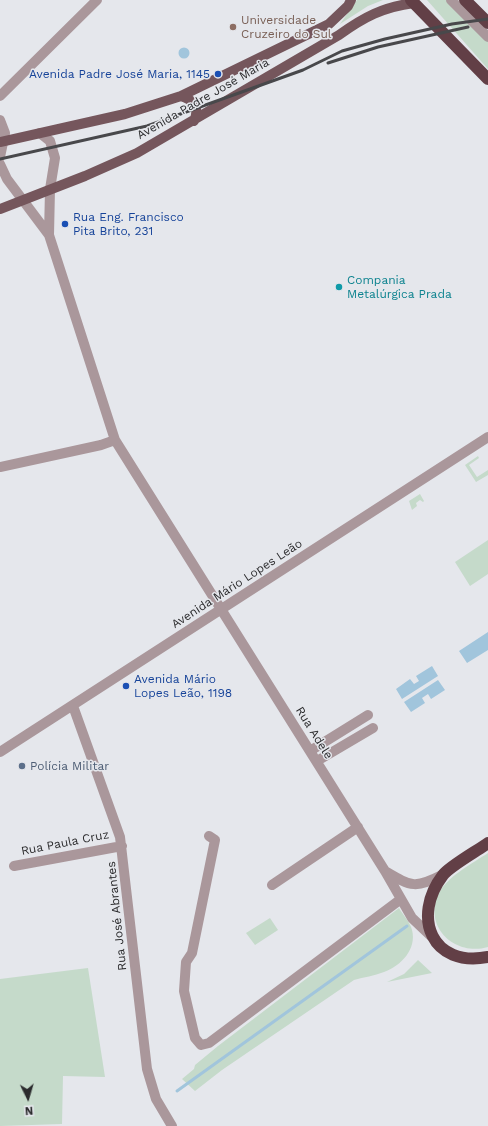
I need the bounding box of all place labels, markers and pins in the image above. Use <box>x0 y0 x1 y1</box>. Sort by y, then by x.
place label: Universidade Cruzeiro do Sul <box>241 13 331 41</box>
marker: Universidade Cruzeiro do Sul <box>228 22 238 32</box>
place label: Avenida Padre José Maria, 1145 <box>29 67 210 81</box>
marker: Avenida Padre José Maria, 1145 <box>213 69 223 79</box>
place label: Rua Eng. Francisco Pita Brito, 231 <box>73 210 184 238</box>
marker: Rua Eng. Francisco Pita Brito, 231 <box>60 219 70 229</box>
place label: Compania Metalúrgica Prada <box>347 273 452 301</box>
marker: Compania Metalúrgica Prada <box>334 282 344 292</box>
place label: Avenida Mário Lopes Leão, 1198 <box>134 672 232 700</box>
marker: Avenida Mário Lopes Leão, 1198 <box>121 681 131 691</box>
place label: Polícia Militar <box>30 759 109 773</box>
marker: Polícia Militar <box>17 761 27 771</box>

